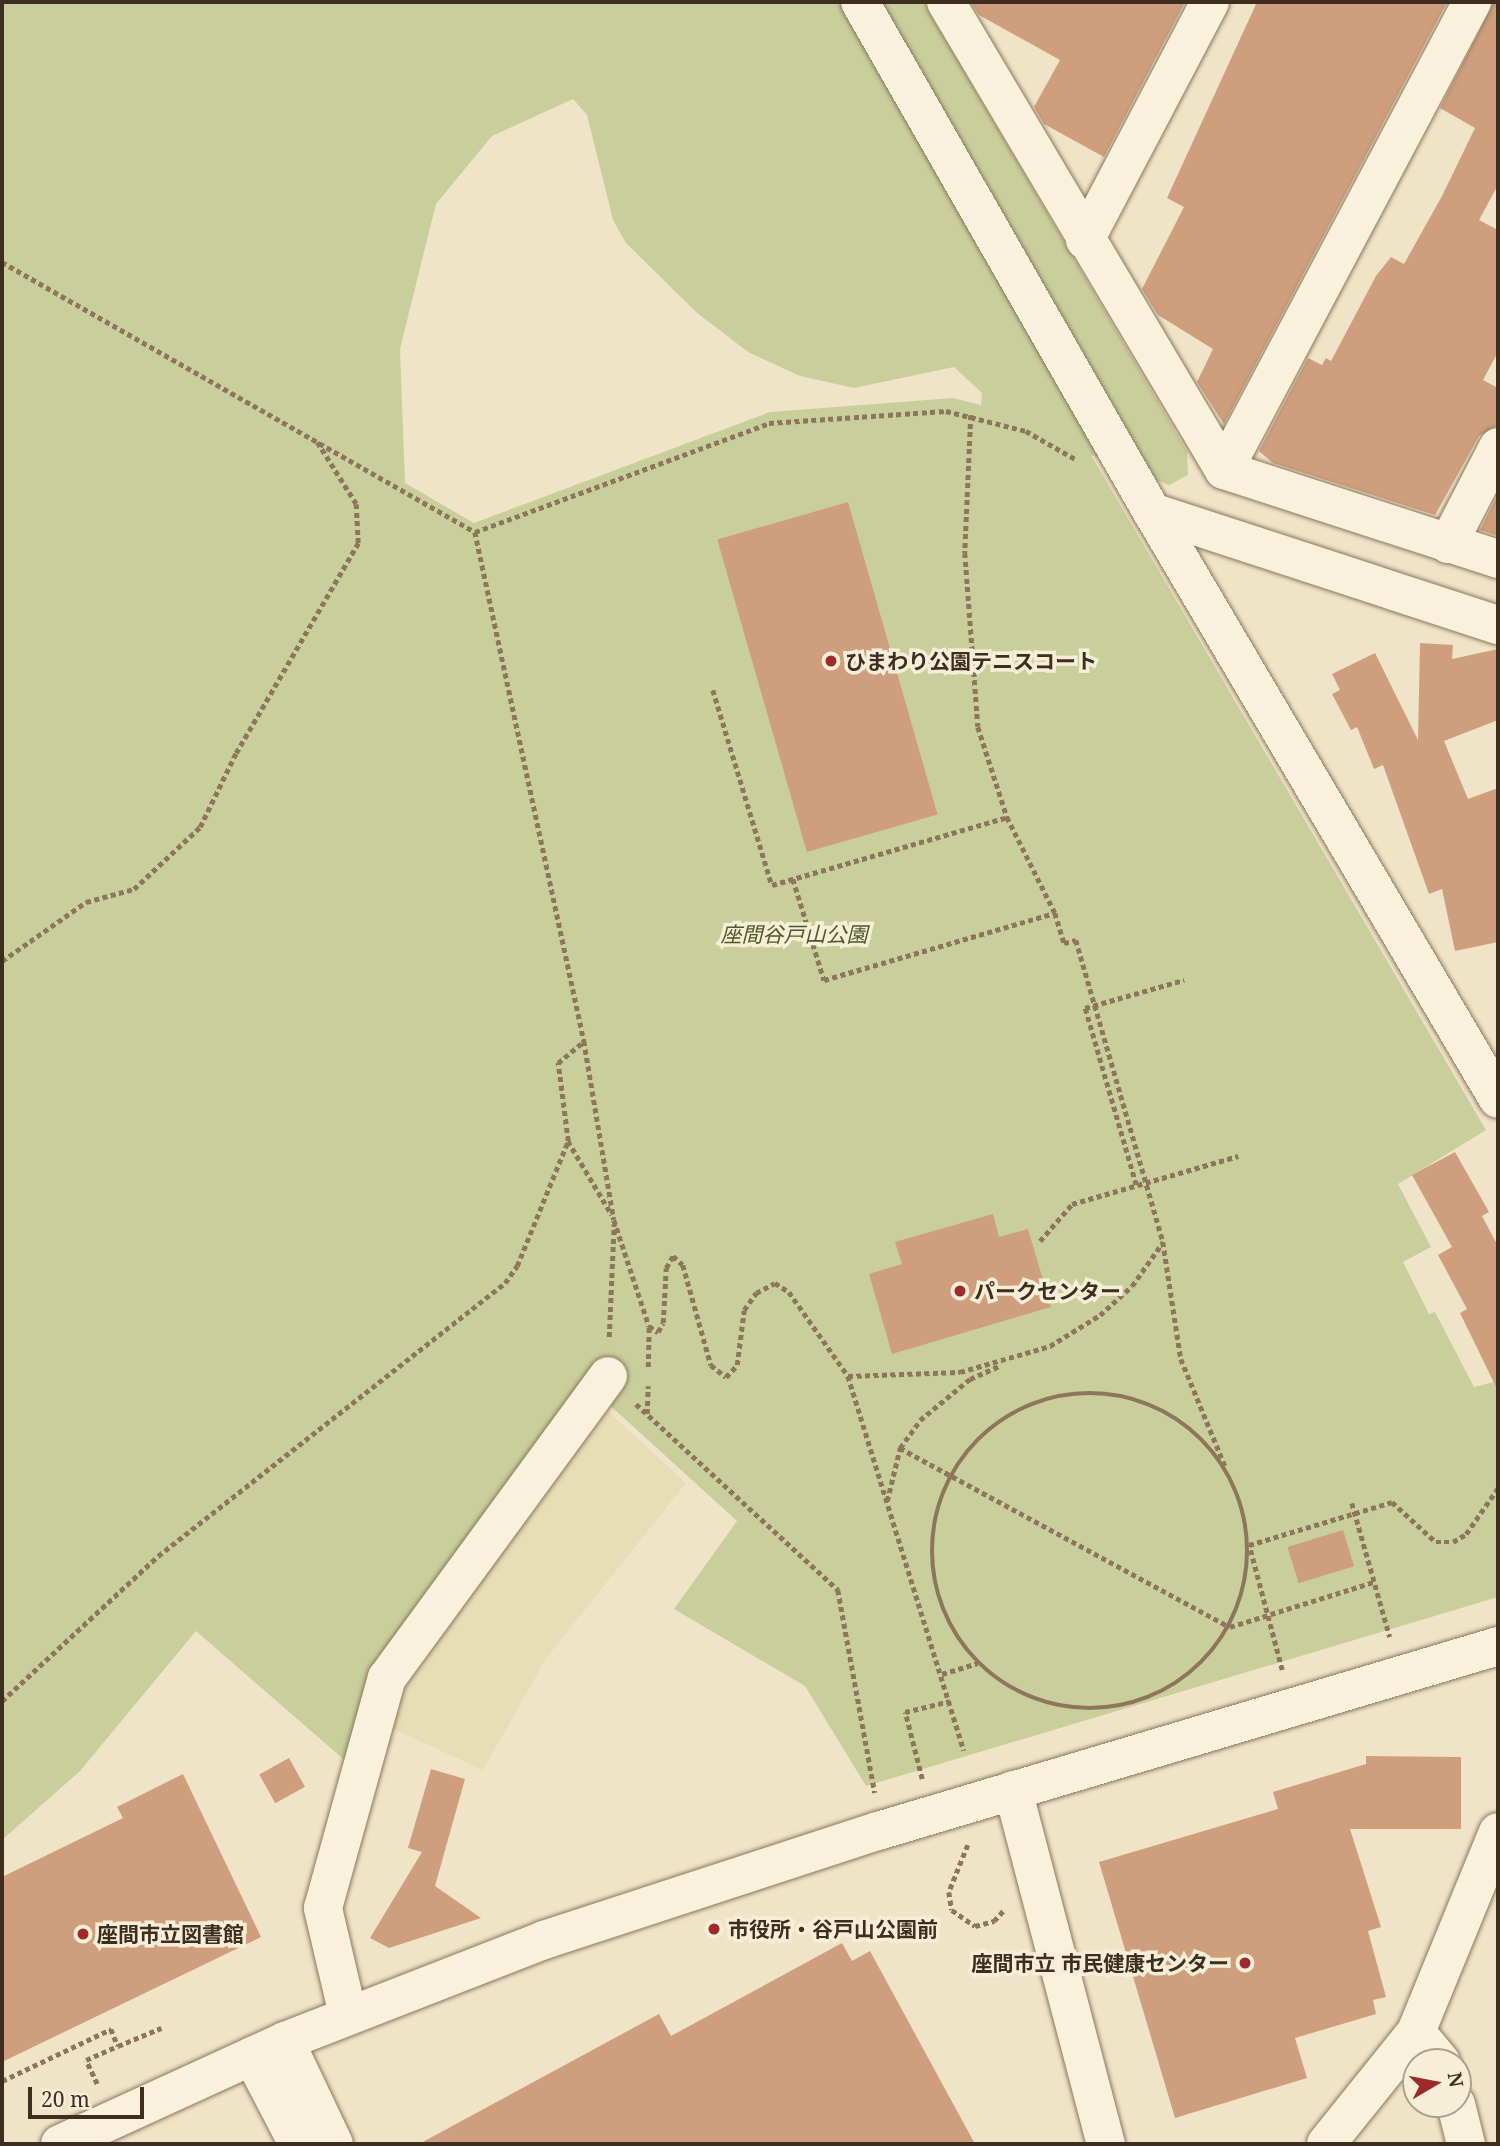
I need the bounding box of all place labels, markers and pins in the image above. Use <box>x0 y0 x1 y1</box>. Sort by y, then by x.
place label: ひまわり公園テニスコート <box>845 648 1097 674</box>
marker: ひまわり公園テニスコート <box>823 653 839 669</box>
place label: パークセンター <box>974 1278 1121 1304</box>
marker: パークセンター <box>952 1283 968 1299</box>
place label: 市役所・谷戸山公園前 <box>728 1916 938 1942</box>
place label: 座間市立図書館 <box>97 1921 244 1947</box>
marker: 市役所・谷戸山公園前 <box>706 1921 722 1937</box>
marker: 座間市立図書館 <box>75 1926 91 1942</box>
place label: 座間市立 市民健康センター <box>972 1950 1229 1976</box>
marker: 座間市立 市民健康センター <box>1235 1953 1255 1973</box>

